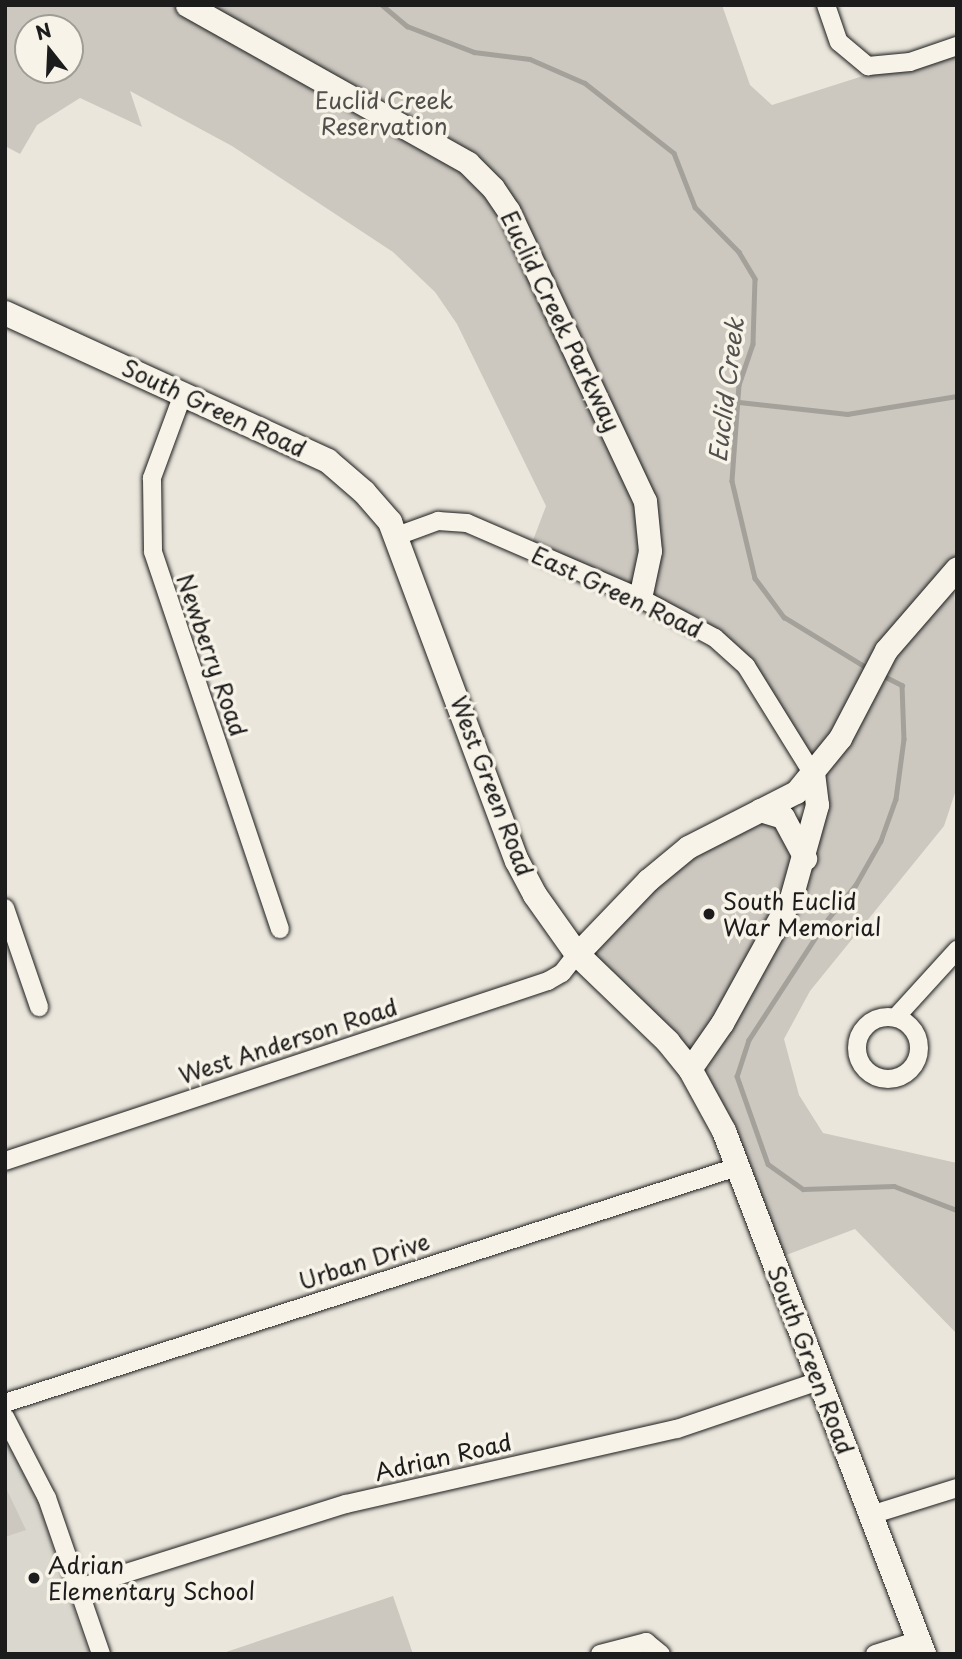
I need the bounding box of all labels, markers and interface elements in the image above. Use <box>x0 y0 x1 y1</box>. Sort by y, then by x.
north arrow <box>14 14 84 84</box>
text: N <box>32 15 55 47</box>
park label: Euclid Creek Reservation <box>314 86 454 140</box>
street label: Euclid Creek Parkway <box>495 205 627 437</box>
water label: Euclid Creek <box>703 316 749 464</box>
street label: South Green Road <box>116 352 312 464</box>
street label: East Green Road <box>526 540 708 644</box>
street label: Newberry Road <box>171 570 253 740</box>
street label: West Green Road <box>444 690 540 882</box>
place label: South Euclid War Memorial <box>723 887 884 941</box>
marker: South Euclid War Memorial <box>701 906 717 922</box>
street label: West Anderson Road <box>175 993 401 1089</box>
street label: Urban Drive <box>295 1227 433 1295</box>
street label: South Green Road <box>761 1260 861 1460</box>
street label: Adrian Road <box>372 1428 514 1486</box>
place label: Adrian Elementary School <box>48 1551 255 1605</box>
marker: Adrian Elementary School <box>26 1570 42 1586</box>

